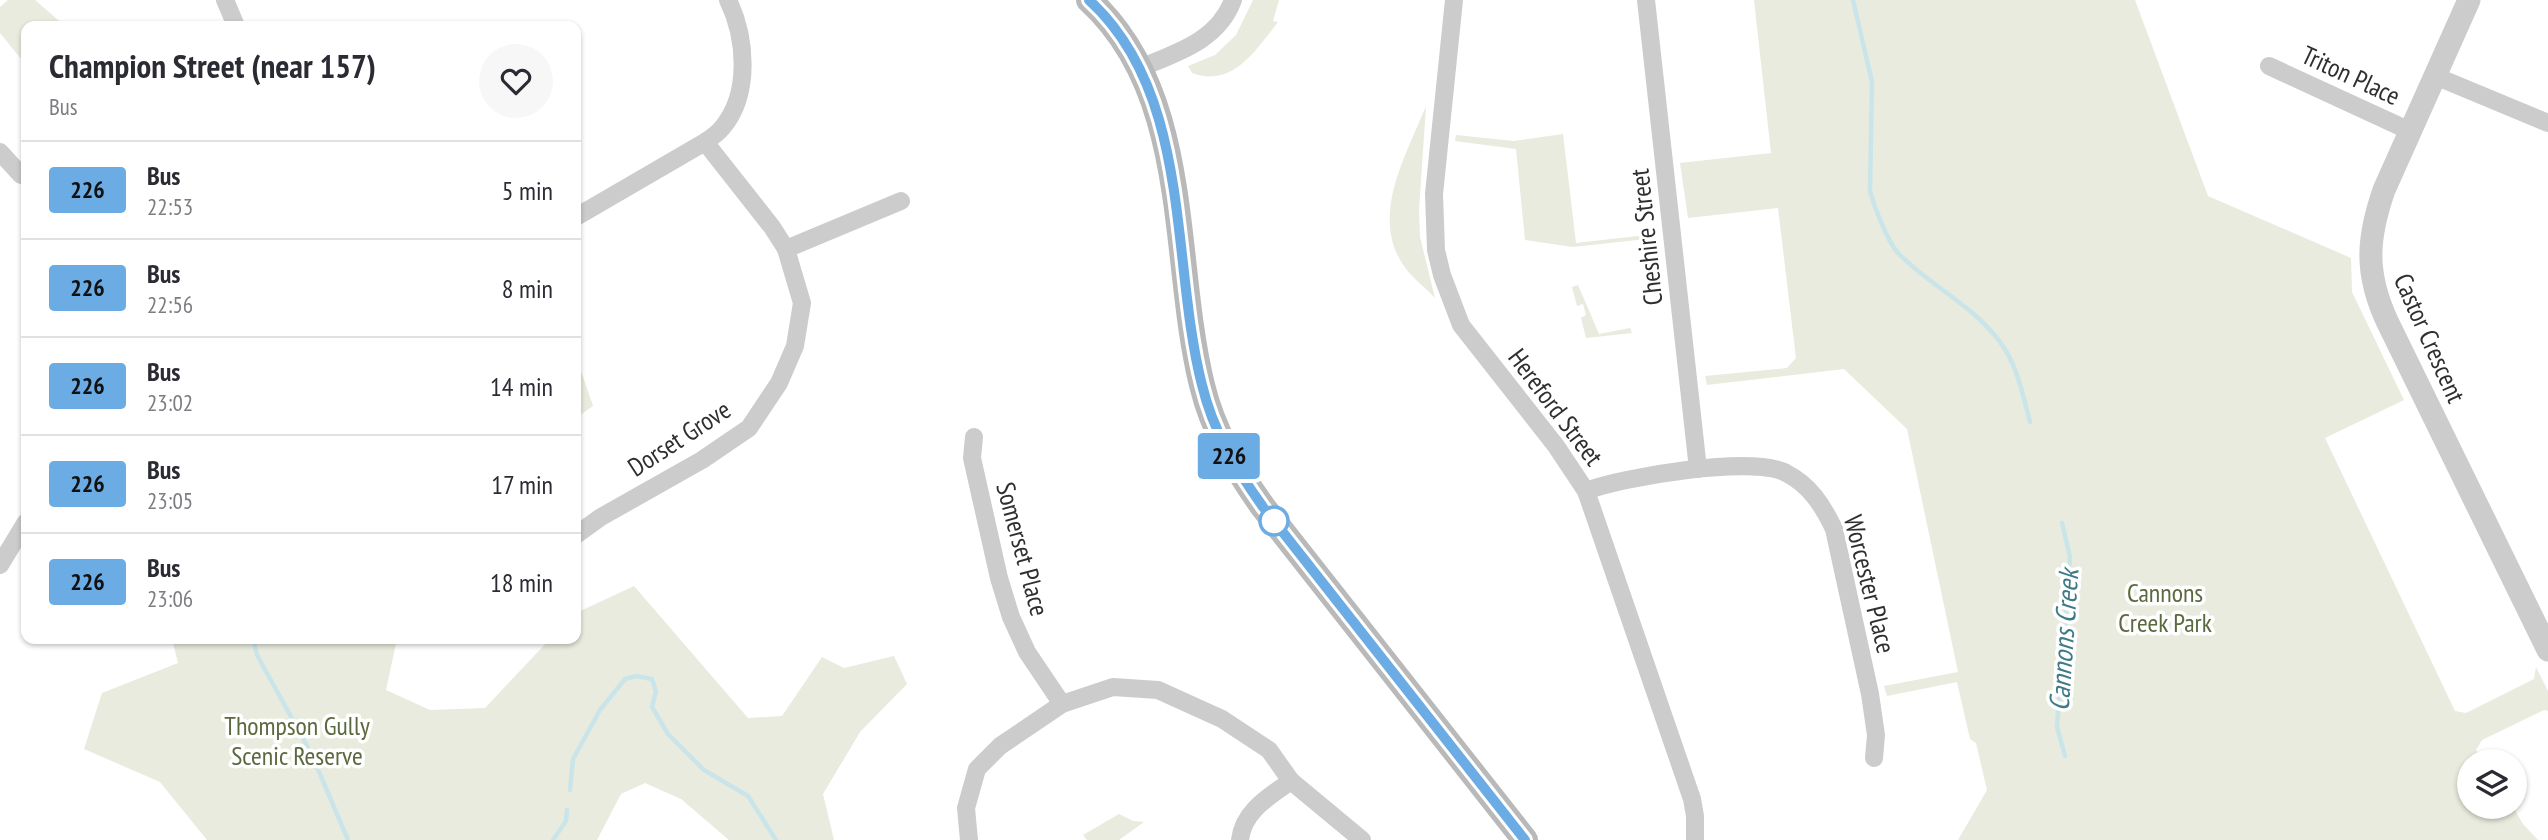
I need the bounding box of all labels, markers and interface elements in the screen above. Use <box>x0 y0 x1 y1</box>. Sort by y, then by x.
street label: Triton Place <box>2296 38 2406 112</box>
text: Champion Street (near 157) <box>49 44 376 87</box>
button: heart <box>479 44 553 118</box>
text: Bus <box>49 92 78 121</box>
text: Bus <box>147 159 180 192</box>
street label: Cheshire Street <box>1622 167 1670 307</box>
text: 226 <box>70 174 105 205</box>
text: 5 min <box>502 174 553 207</box>
text: 22:53 <box>147 192 193 221</box>
text: Bus <box>147 257 180 290</box>
street label: Castor Crescent <box>2387 268 2473 408</box>
text: 226 <box>70 272 105 303</box>
text: 8 min <box>502 272 553 305</box>
text: 22:56 <box>147 290 193 319</box>
street label: Hereford Street <box>1501 342 1611 472</box>
text: Bus <box>147 355 180 388</box>
text: 226 <box>70 370 105 401</box>
text: 14 min <box>490 370 553 403</box>
text: 23:02 <box>147 388 193 417</box>
street label: Dorset Grove <box>621 393 737 483</box>
line badge: 226 <box>1189 433 1269 479</box>
text: 226 <box>1212 440 1246 471</box>
text: Bus <box>147 453 180 486</box>
text: 226 <box>70 468 105 499</box>
text: 17 min <box>491 468 553 501</box>
street label: Somerset Place <box>989 479 1057 619</box>
text: 23:05 <box>147 486 193 515</box>
unlabelled marker <box>1259 506 1289 536</box>
street label: Worcester Place <box>1837 511 1903 657</box>
text: Bus <box>147 551 180 584</box>
water label: Cannons Creek <box>2040 565 2087 712</box>
text: 226 <box>70 566 105 597</box>
text: 18 min <box>490 566 553 599</box>
park label: Cannons Creek Park <box>2118 576 2212 639</box>
text: 23:06 <box>147 584 193 613</box>
park label: Thompson Gully Scenic Reserve <box>224 709 370 772</box>
map controls <box>2457 749 2527 819</box>
button: layers <box>2457 749 2527 819</box>

